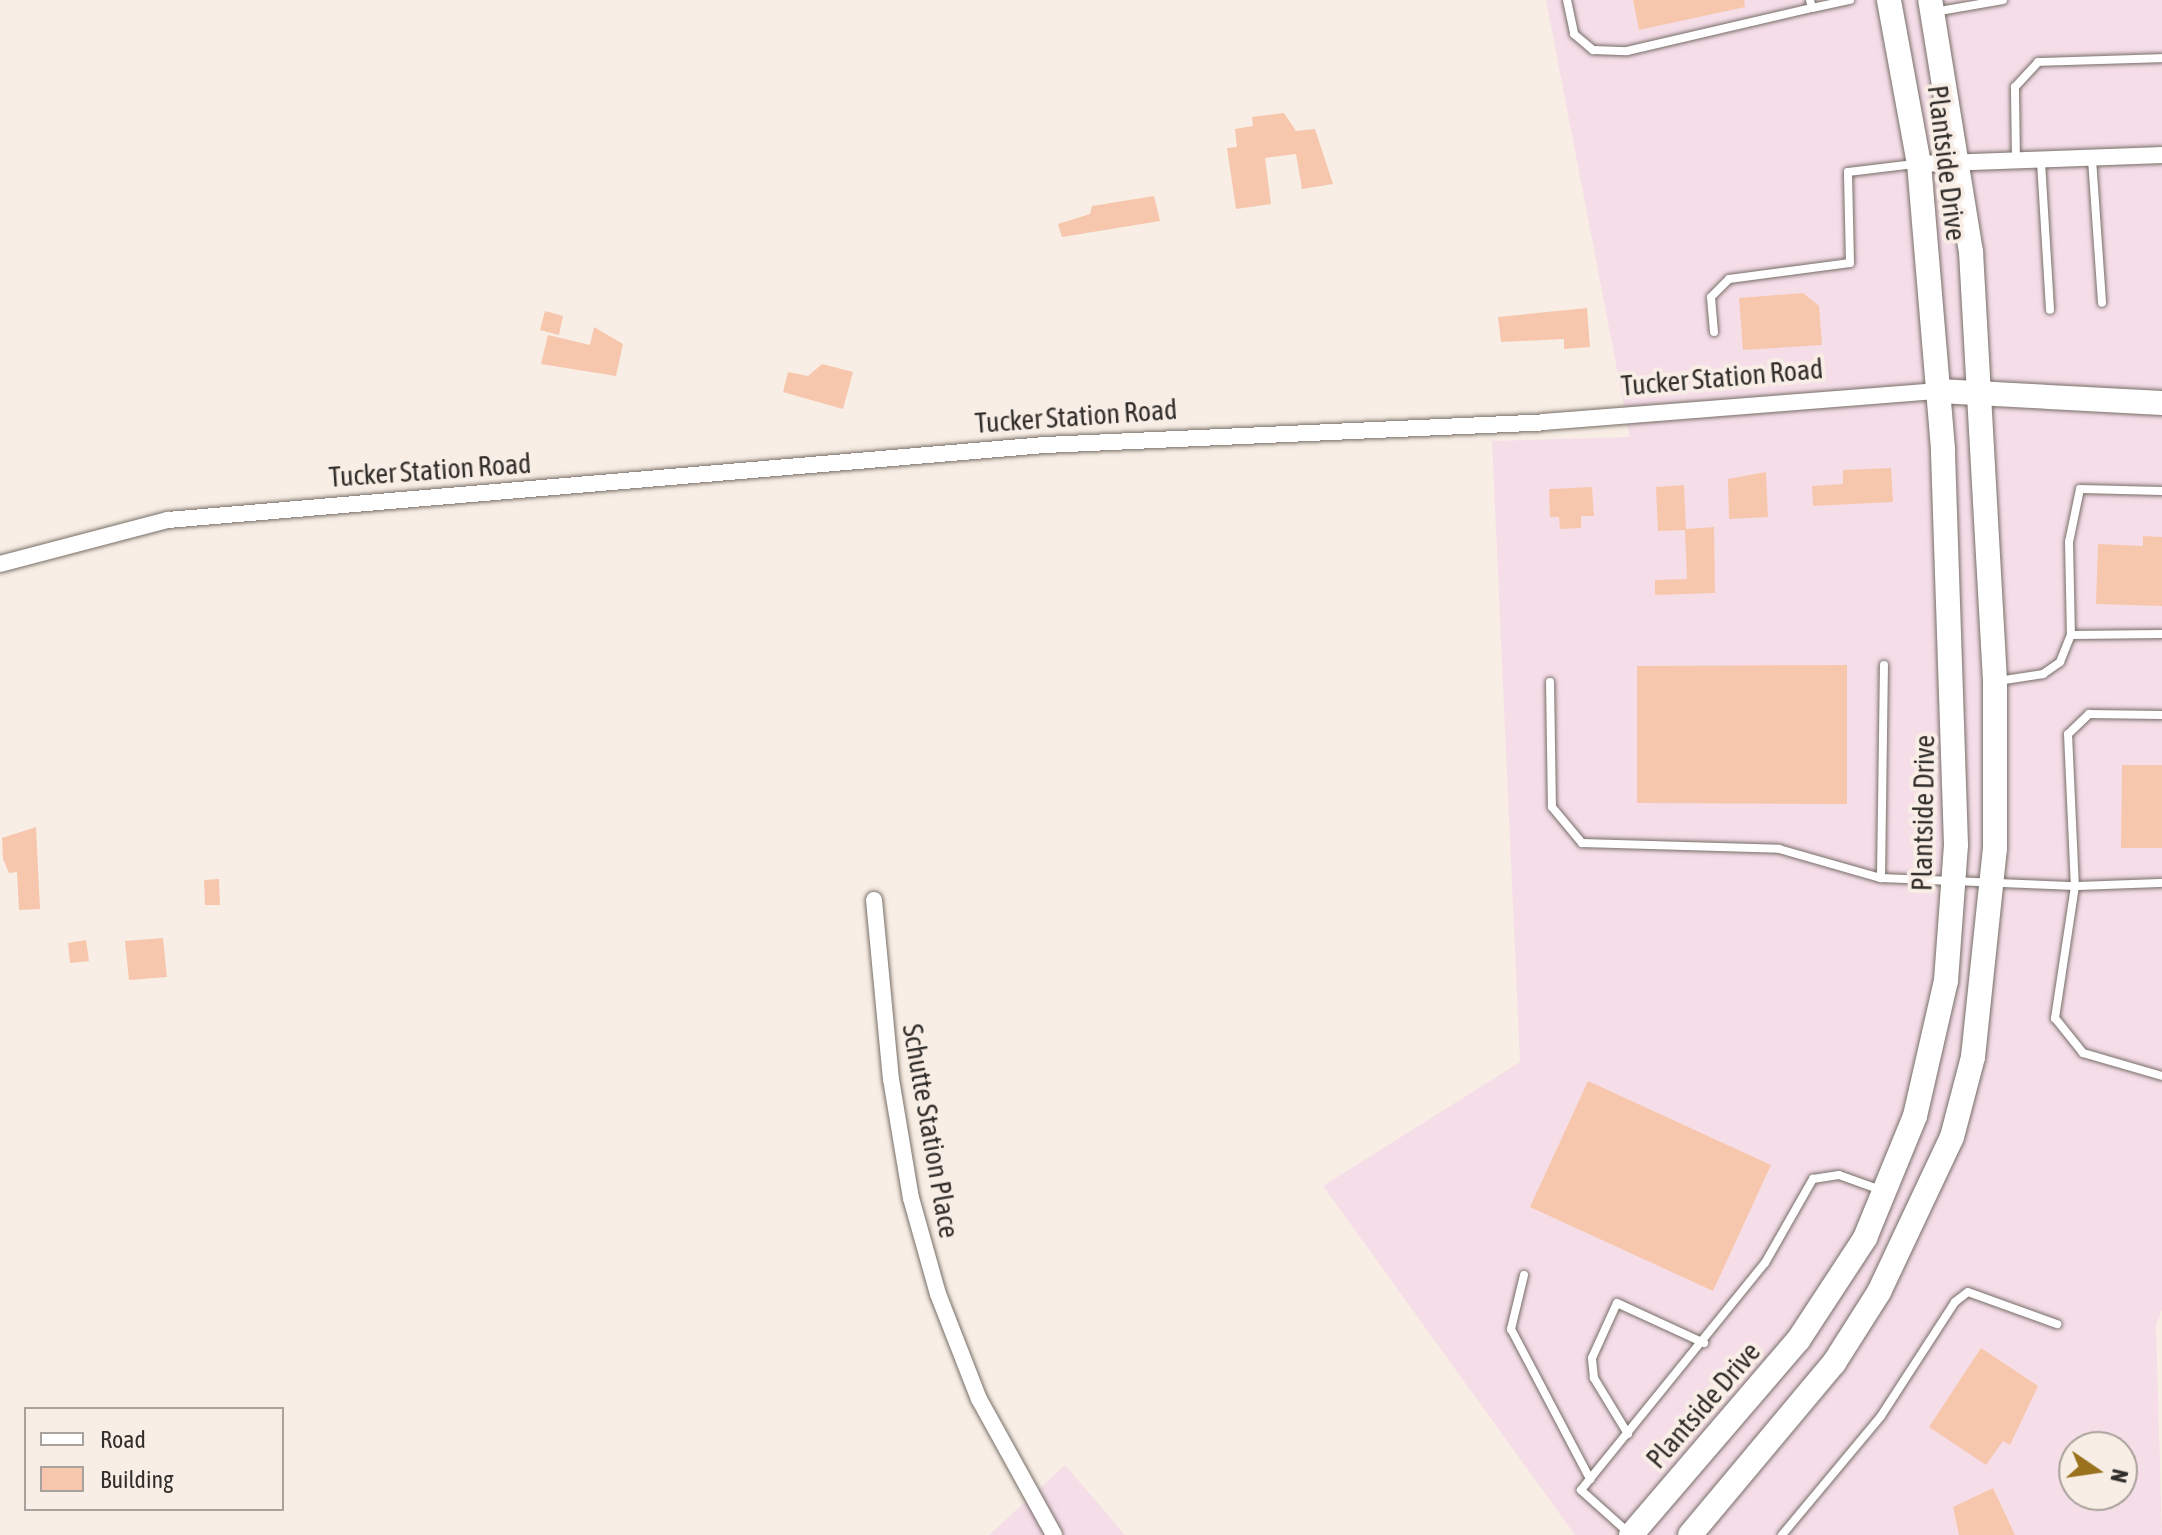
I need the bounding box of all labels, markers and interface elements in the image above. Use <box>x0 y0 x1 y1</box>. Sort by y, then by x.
street label: Plantside Drive <box>1921 83 1973 243</box>
street label: Tucker Station Road <box>1620 351 1824 403</box>
street label: Tucker Station Road <box>974 392 1178 440</box>
street label: Tucker Station Road <box>328 446 532 494</box>
street label: Plantside Drive <box>1905 735 1941 891</box>
street label: Schutte Station Place <box>896 1021 966 1241</box>
street label: Plantside Drive <box>1639 1335 1767 1475</box>
legend <box>24 1407 284 1511</box>
text: Road <box>100 1426 146 1453</box>
north arrow <box>2058 1431 2138 1511</box>
text: Building <box>100 1466 173 1493</box>
text: N <box>2105 1467 2134 1485</box>

